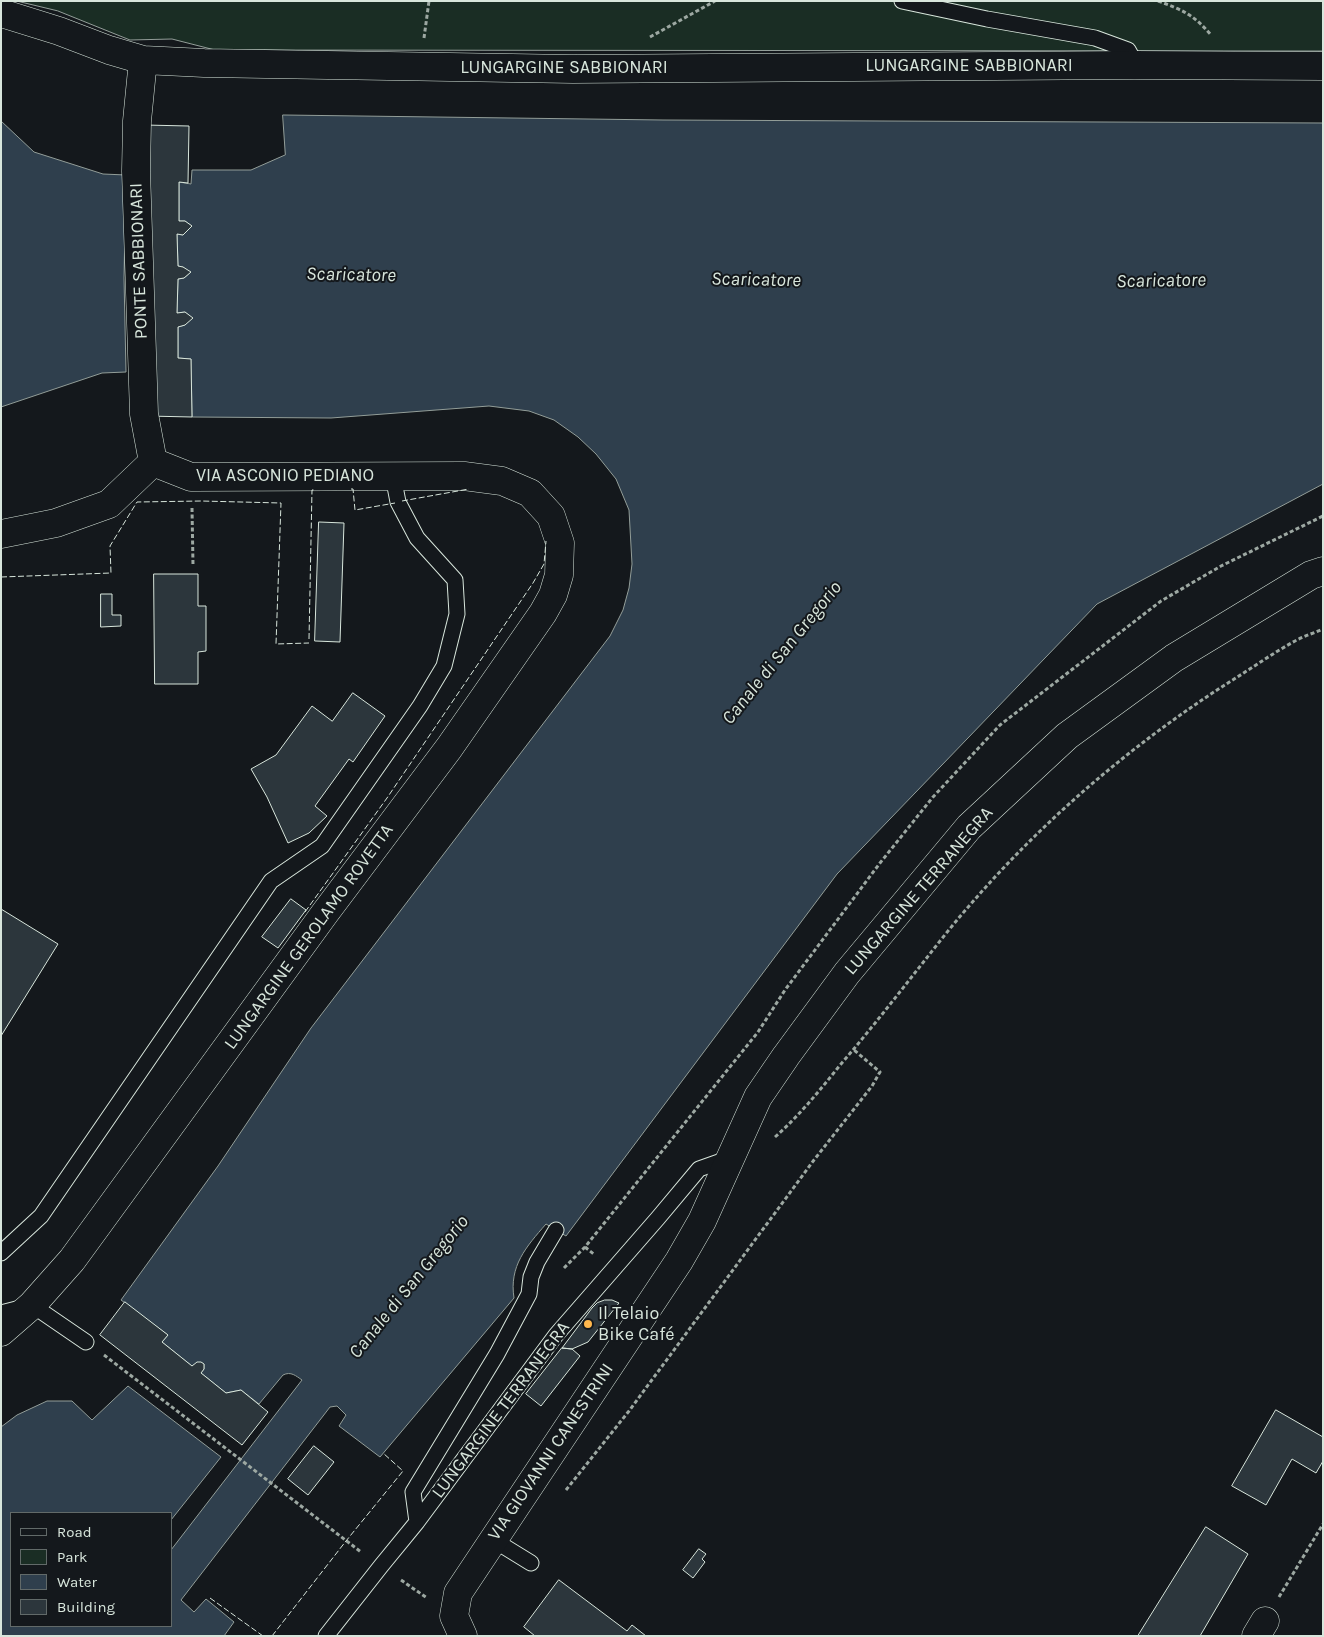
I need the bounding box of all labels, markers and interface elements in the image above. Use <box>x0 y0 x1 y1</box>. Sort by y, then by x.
street label: LUNGARGINE SABBIONARI <box>865 55 1073 77</box>
street label: LUNGARGINE SABBIONARI <box>460 57 668 79</box>
street label: PONTE SABBIONARI <box>125 183 153 339</box>
water label: Scaricatore <box>306 263 396 287</box>
water label: Scaricatore <box>711 268 801 292</box>
water label: Scaricatore <box>1116 269 1206 293</box>
street label: VIA ASCONIO PEDIANO <box>196 465 374 487</box>
water label: Canale di San Gregorio <box>717 577 847 729</box>
street label: LUNGARGINE TERRANEGRA <box>840 803 998 979</box>
street label: LUNGARGINE GEROLAMO ROVETTA <box>220 820 398 1054</box>
water label: Canale di San Gregorio <box>344 1211 474 1363</box>
place label: Il Telaio Bike Café <box>598 1303 675 1346</box>
street label: LUNGARGINE TERRANEGRA <box>427 1317 575 1503</box>
marker: Il Telaio Bike Café <box>582 1318 594 1330</box>
street label: VIA GIOVANNI CANESTRINI <box>484 1359 618 1545</box>
legend <box>10 1512 172 1627</box>
text: Road <box>57 1523 92 1541</box>
text: Park <box>57 1548 87 1566</box>
text: Water <box>57 1573 97 1591</box>
text: Building <box>57 1598 115 1616</box>

